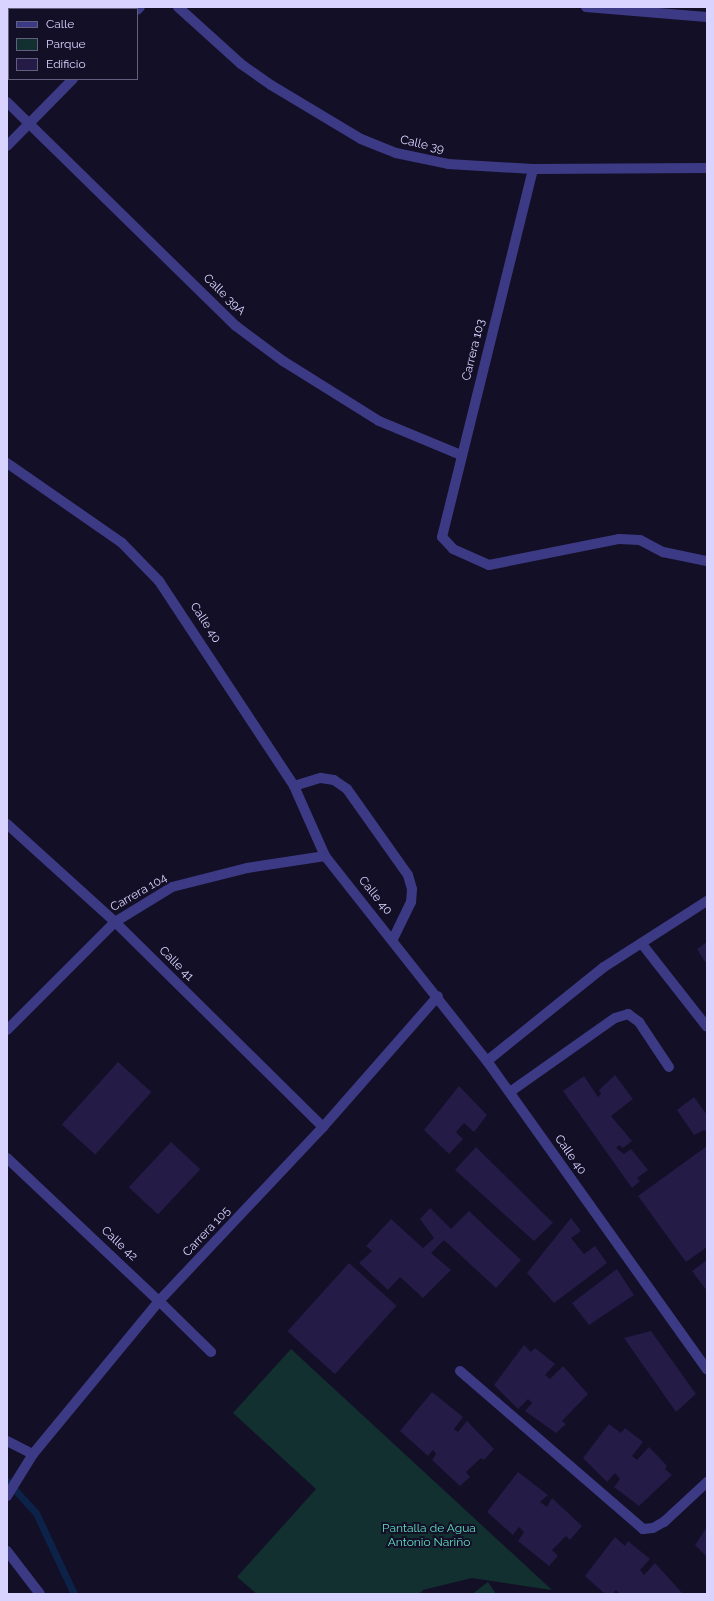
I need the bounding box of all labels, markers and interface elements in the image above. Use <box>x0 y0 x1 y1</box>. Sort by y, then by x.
legend <box>8 8 138 80</box>
text: Calle <box>46 17 74 31</box>
text: Parque <box>46 37 86 51</box>
text: Edificio <box>46 57 86 71</box>
street label: Calle 39 <box>399 133 445 157</box>
street label: Calle 39A <box>200 271 248 319</box>
street label: Carrera 103 <box>459 318 489 382</box>
street label: Calle 40 <box>187 600 223 646</box>
street label: Carrera 104 <box>108 871 170 915</box>
street label: Calle 40 <box>355 874 395 918</box>
street label: Calle 41 <box>156 944 196 984</box>
street label: Calle 40 <box>551 1132 589 1178</box>
street label: Carrera 105 <box>180 1204 234 1260</box>
street label: Calle 42 <box>98 1224 140 1264</box>
park label: Pantalla de Agua Antonio Nariño <box>382 1522 476 1550</box>

